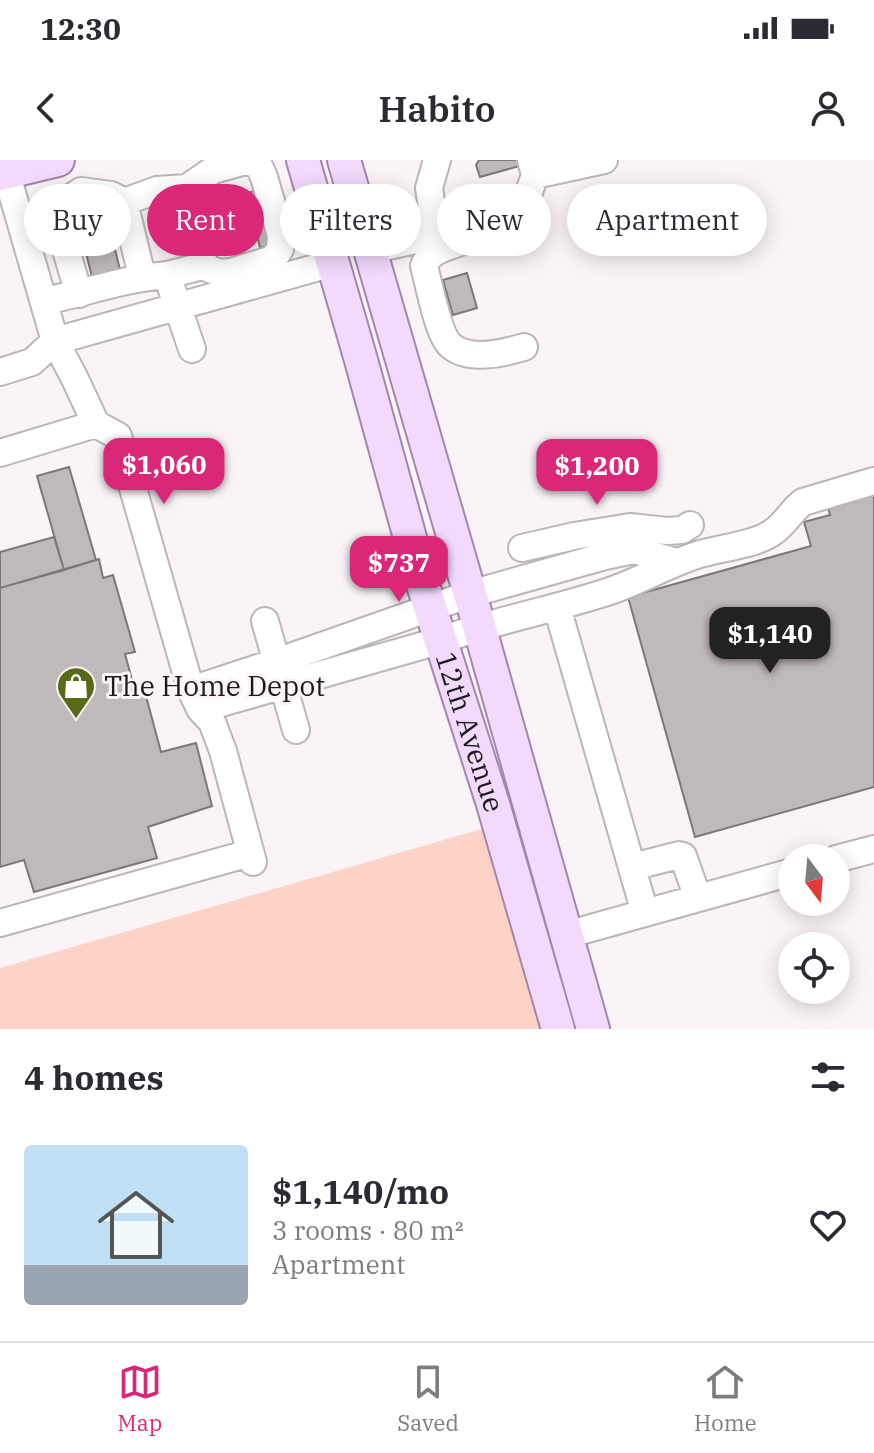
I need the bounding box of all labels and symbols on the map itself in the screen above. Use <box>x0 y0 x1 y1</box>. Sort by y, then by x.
pin: $1,060 <box>99 438 229 506</box>
pin: $1,200 <box>532 439 662 507</box>
pin: $737 <box>352 536 446 604</box>
pin: $1,140 <box>705 607 835 675</box>
street label: 12th Avenue <box>428 647 513 817</box>
shop icon: The Home Depot <box>55 665 97 720</box>
place label: The Home Depot <box>104 667 325 704</box>
north arrow <box>778 844 850 916</box>

